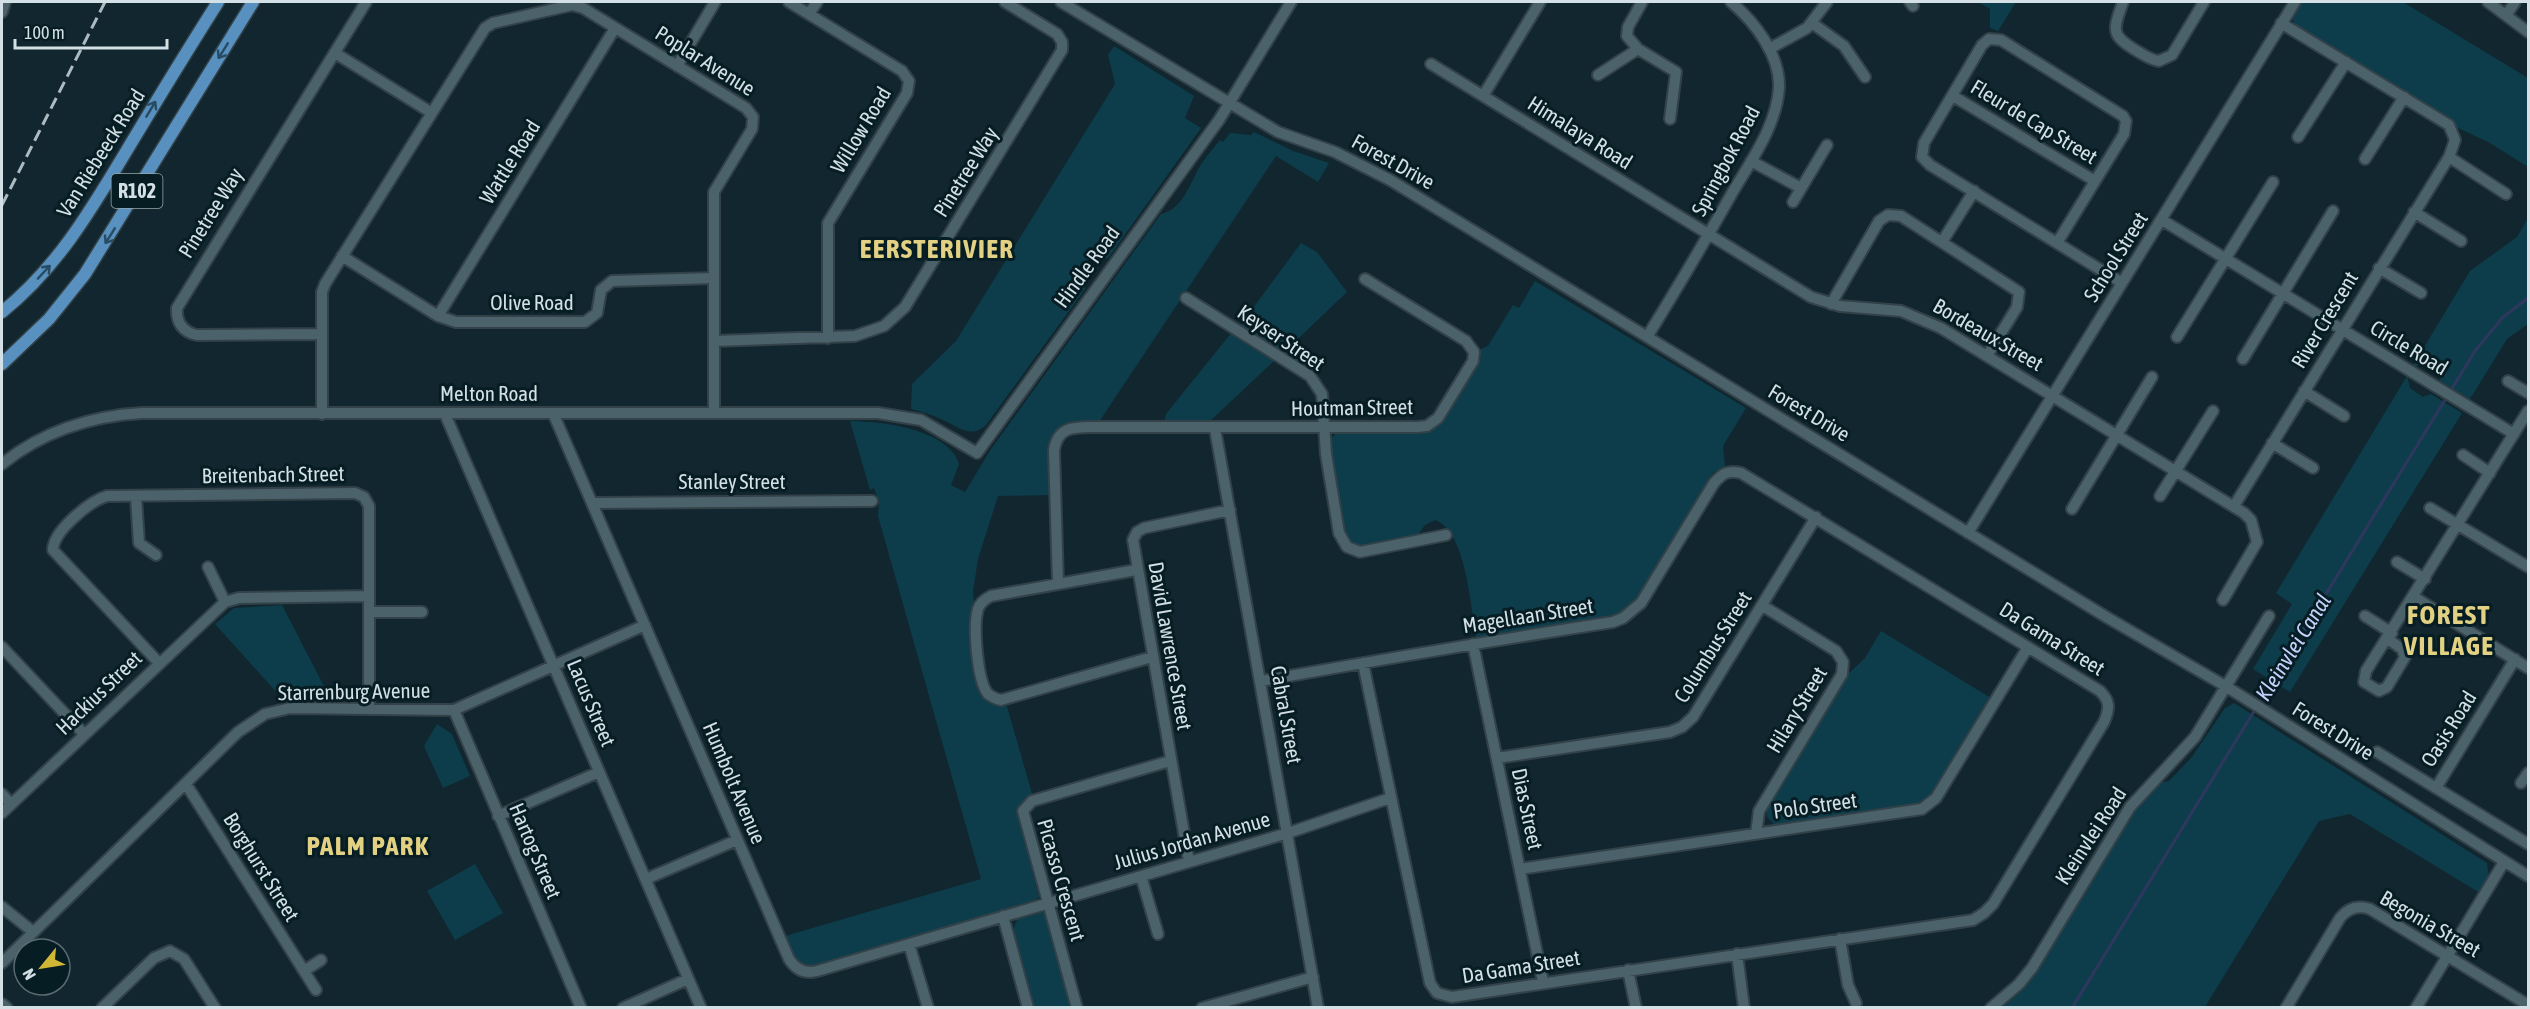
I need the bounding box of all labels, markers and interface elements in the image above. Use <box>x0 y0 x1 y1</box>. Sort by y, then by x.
scale bar <box>15 12 166 50</box>
street label: Poplar Avenue <box>651 20 760 100</box>
text: 100 m <box>24 22 65 43</box>
one-way arrow <box>216 42 228 59</box>
street label: Fleur de Cap Street <box>1967 74 2102 168</box>
street label: Willow Road <box>825 82 895 177</box>
street label: Van Riebeeck Road <box>51 84 149 221</box>
street label: Himalaya Road <box>1524 91 1637 174</box>
one-way arrow <box>146 101 158 118</box>
street label: Springbok Road <box>1686 101 1764 220</box>
street label: Wattle Road <box>474 115 544 208</box>
street label: Pinetree Way <box>928 122 1002 221</box>
street label: Forest Drive <box>1348 129 1439 194</box>
street label: Pinetree Way <box>173 163 247 262</box>
road number: R102 <box>112 174 162 208</box>
street label: School Street <box>2078 207 2152 306</box>
street label: Hindle Road <box>1049 221 1124 312</box>
one-way arrow <box>104 227 116 244</box>
district label: EERSTERIVIER <box>860 233 1014 264</box>
one-way arrow <box>37 265 51 280</box>
street label: River Crescent <box>2286 267 2362 372</box>
street label: Olive Road <box>490 290 574 314</box>
street label: Bordeaux Street <box>1929 293 2048 375</box>
street label: Keyser Street <box>1233 299 1330 375</box>
street label: Circle Road <box>2366 315 2453 380</box>
street label: Forest Drive <box>1764 378 1855 446</box>
street label: Melton Road <box>440 381 538 405</box>
street label: Houtman Street <box>1291 394 1413 420</box>
street label: Breitenbach Street <box>201 461 345 487</box>
street label: Stanley Street <box>678 469 786 493</box>
street label: David Lawrence Street <box>1144 560 1198 732</box>
street label: Columbus Street <box>1668 586 1756 707</box>
water label: Kleinvlei Canal <box>2250 589 2336 705</box>
street label: Magellaan Street <box>1461 593 1595 637</box>
street label: Da Gama Street <box>1996 596 2109 680</box>
district label: FOREST VILLAGE <box>2403 599 2494 661</box>
street label: Hackius Street <box>51 646 146 739</box>
street label: Lacus Street <box>563 655 621 750</box>
street label: Hilary Street <box>1761 662 1831 757</box>
street label: Cabral Street <box>1267 664 1307 766</box>
street label: Starrenburg Avenue <box>278 678 430 704</box>
street label: Oasis Road <box>2416 686 2481 771</box>
street label: Forest Drive <box>2289 696 2378 764</box>
street label: Humbolt Avenue <box>698 718 771 847</box>
street label: Dias Street <box>1508 766 1548 852</box>
street label: Kleinvlei Road <box>2050 782 2131 889</box>
street label: Polo Street <box>1772 787 1858 823</box>
street label: Hartog Street <box>505 799 567 902</box>
street label: Julius Jordan Avenue <box>1111 806 1273 874</box>
street label: Borghurst Street <box>219 808 305 925</box>
street label: Picasso Crescent <box>1033 816 1091 944</box>
district label: PALM PARK <box>306 830 430 861</box>
street label: Begonia Street <box>2376 885 2485 961</box>
north arrow <box>12 937 72 997</box>
street label: Da Gama Street <box>1460 945 1582 987</box>
text: N <box>19 966 39 983</box>

